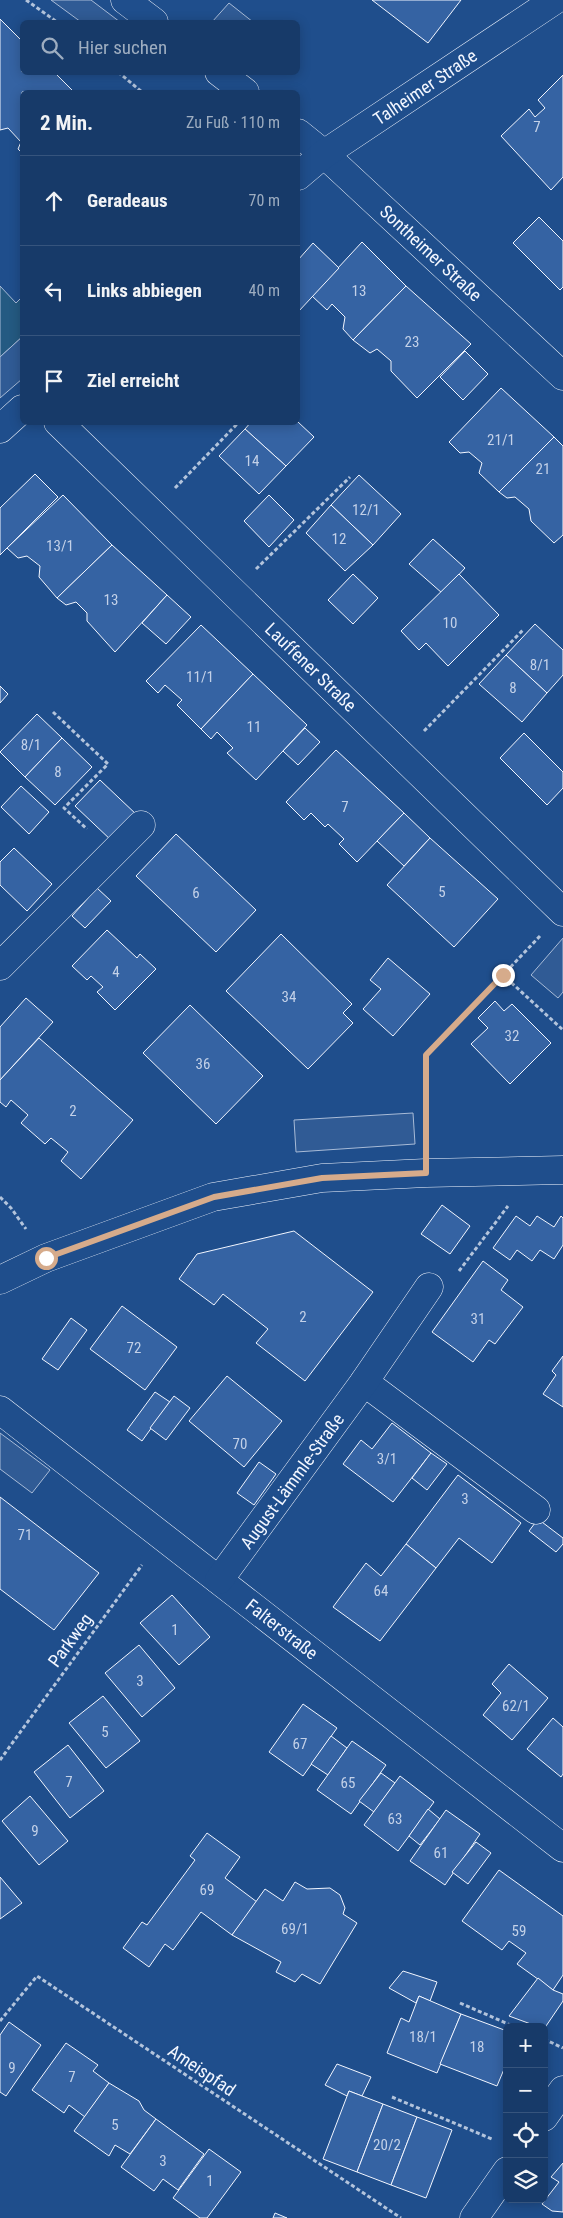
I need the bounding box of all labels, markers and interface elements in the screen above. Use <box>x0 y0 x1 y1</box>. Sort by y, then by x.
search box <box>20 20 300 75</box>
icon: search <box>38 34 66 62</box>
text: Hier suchen <box>78 36 167 59</box>
street label: Talheimer Straße <box>369 45 481 129</box>
text: 2 Min. <box>40 111 93 135</box>
text: Zu Fuß · 110 m <box>186 113 280 132</box>
house number: 7 <box>533 118 541 136</box>
icon: ahead <box>40 187 68 215</box>
text: Geradeaus <box>87 189 168 212</box>
text: 70 m <box>248 191 280 210</box>
street label: Sontheimer Straße <box>376 200 486 306</box>
icon: left <box>40 277 68 305</box>
text: Links abbiegen <box>87 279 202 302</box>
text: 40 m <box>248 281 280 300</box>
house number: 13 <box>352 282 366 300</box>
house number: 23 <box>405 333 419 351</box>
icon: arrive <box>40 367 68 395</box>
text: Ziel erreicht <box>87 369 179 392</box>
house number: 21/1 <box>487 431 515 449</box>
house number: 14 <box>245 452 259 470</box>
house number: 21 <box>536 460 550 478</box>
house number: 12/1 <box>352 501 380 519</box>
house number: 12 <box>332 530 346 548</box>
house number: 13/1 <box>46 537 74 555</box>
house number: 13 <box>104 591 118 609</box>
house number: 10 <box>443 614 457 632</box>
street label: Lauffener Straße <box>261 618 361 716</box>
house number: 8/1 <box>530 656 550 674</box>
house number: 11/1 <box>186 668 214 686</box>
house number: 8 <box>509 679 517 697</box>
house number: 11 <box>247 718 261 736</box>
house number: 8/1 <box>21 736 41 754</box>
house number: 8 <box>54 763 62 781</box>
house number: 7 <box>341 798 349 816</box>
house number: 5 <box>438 883 446 901</box>
house number: 6 <box>192 884 200 902</box>
house number: 4 <box>112 963 120 981</box>
route end <box>492 964 515 987</box>
house number: 34 <box>282 988 296 1006</box>
house number: 32 <box>505 1027 519 1045</box>
house number: 36 <box>196 1055 210 1073</box>
house number: 2 <box>69 1102 77 1120</box>
route start <box>35 1247 58 1270</box>
house number: 2 <box>299 1308 307 1326</box>
house number: 31 <box>471 1310 485 1328</box>
house number: 72 <box>127 1339 141 1357</box>
street label: August-Lämmle-Straße <box>236 1409 348 1553</box>
house number: 70 <box>233 1435 247 1453</box>
house number: 3/1 <box>377 1450 397 1468</box>
house number: 3 <box>461 1490 469 1508</box>
house number: 71 <box>18 1526 32 1544</box>
house number: 64 <box>374 1582 388 1600</box>
street label: Falterstraße <box>242 1594 322 1664</box>
street label: Parkweg <box>44 1609 96 1671</box>
house number: 1 <box>171 1621 179 1639</box>
house number: 3 <box>136 1672 144 1690</box>
house number: 62/1 <box>502 1697 530 1715</box>
house number: 5 <box>101 1723 109 1741</box>
house number: 67 <box>293 1735 307 1753</box>
house number: 7 <box>65 1773 73 1791</box>
house number: 65 <box>341 1774 355 1792</box>
house number: 63 <box>388 1810 402 1828</box>
house number: 9 <box>31 1822 39 1840</box>
house number: 61 <box>434 1844 448 1862</box>
house number: 69 <box>200 1881 214 1899</box>
house number: 69/1 <box>281 1920 309 1938</box>
house number: 59 <box>512 1922 526 1940</box>
map controls <box>503 2023 548 2203</box>
button: + <box>503 2023 548 2068</box>
house number: 18/1 <box>409 2028 437 2046</box>
house number: 18 <box>470 2038 484 2056</box>
street label: Ameispfad <box>164 2040 240 2100</box>
house number: 9 <box>8 2059 16 2077</box>
house number: 7 <box>68 2068 76 2086</box>
button: − <box>503 2068 548 2113</box>
button: locate <box>503 2113 548 2158</box>
house number: 5 <box>111 2116 119 2134</box>
house number: 20/2 <box>373 2136 401 2154</box>
house number: 3 <box>159 2152 167 2170</box>
button: layers <box>503 2158 548 2203</box>
house number: 1 <box>206 2172 214 2190</box>

